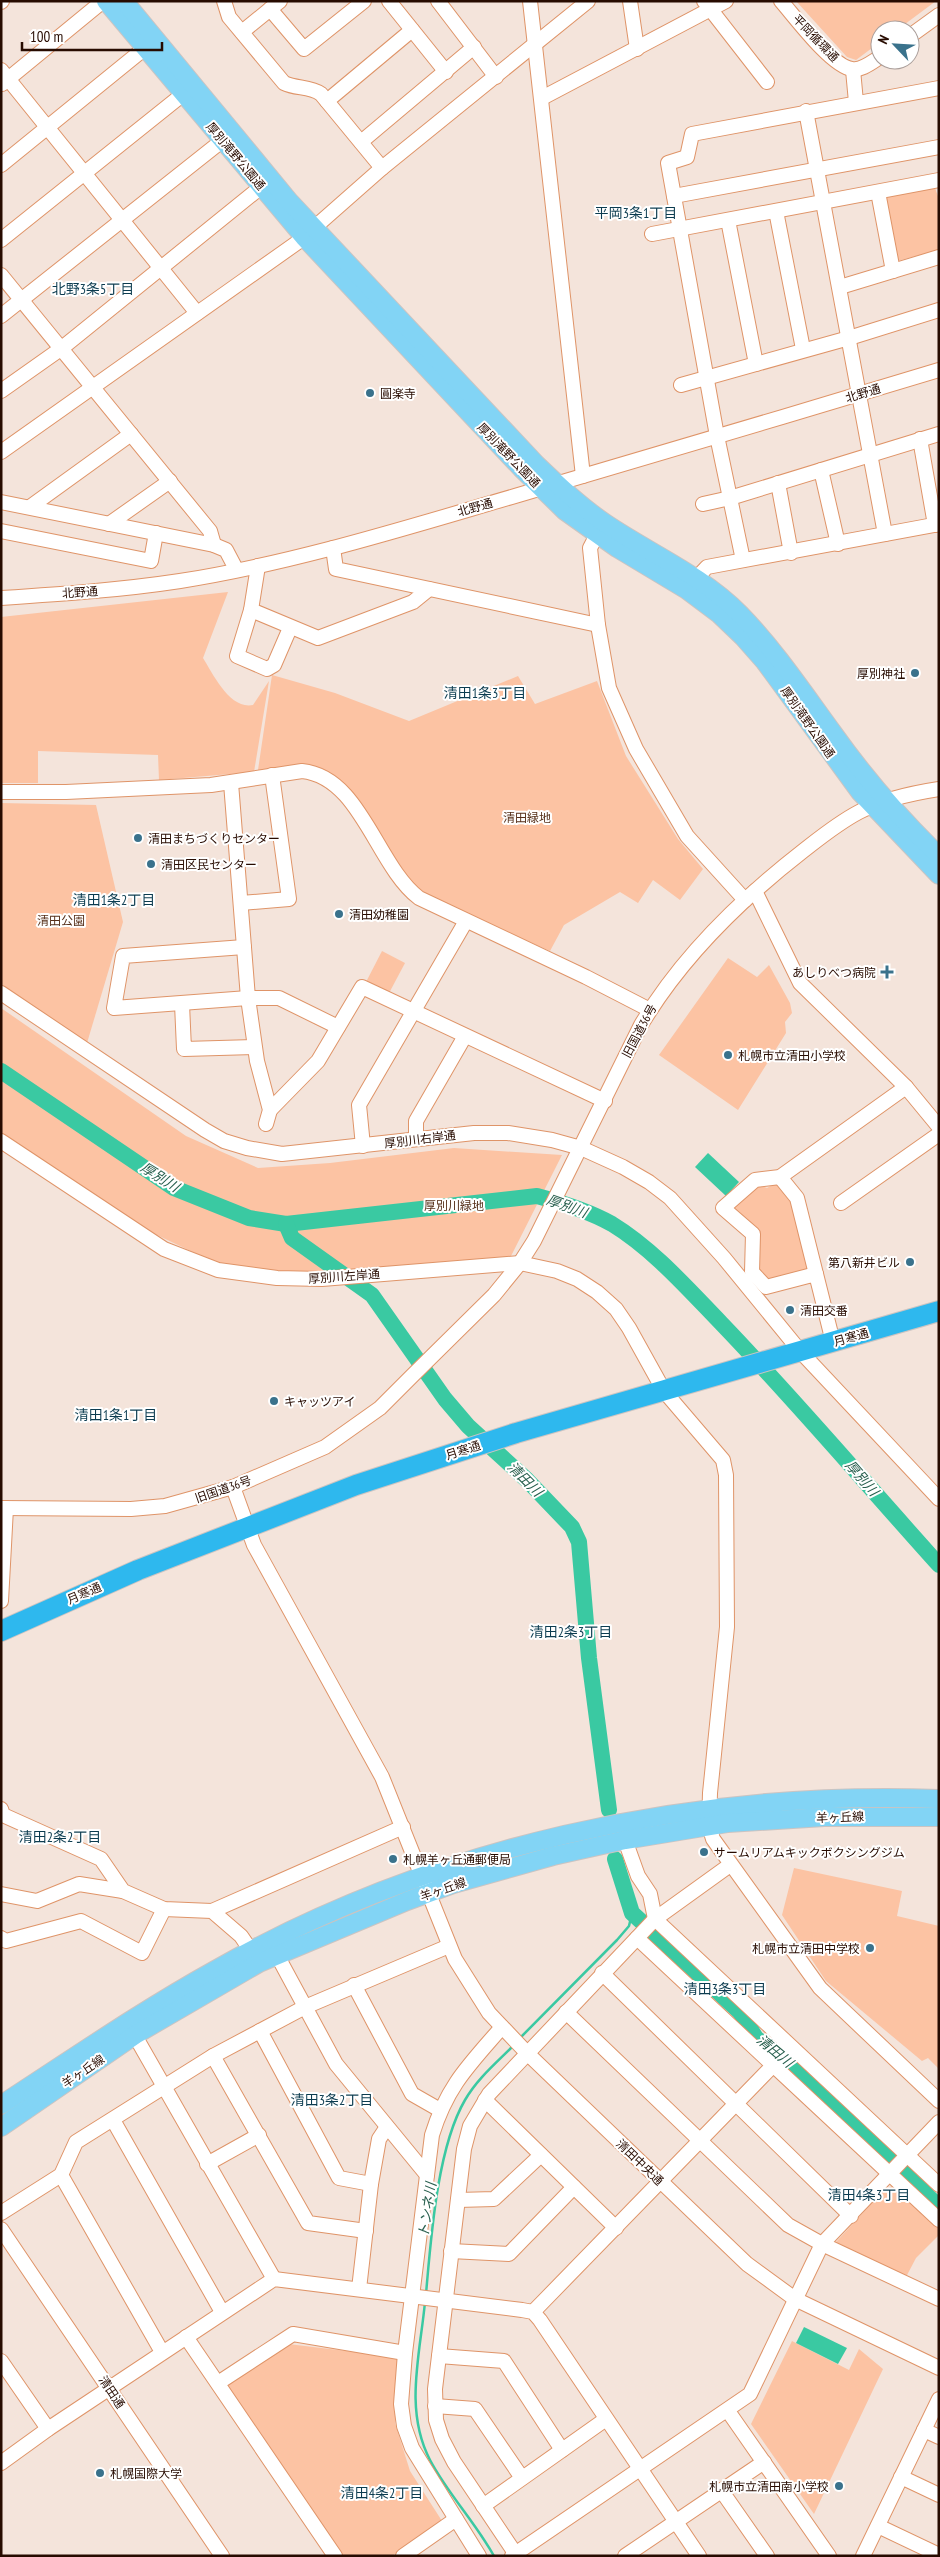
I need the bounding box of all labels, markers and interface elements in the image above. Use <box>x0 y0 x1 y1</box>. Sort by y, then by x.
street label: 平岡循環通 <box>790 11 842 65</box>
scale bar <box>22 20 162 52</box>
north arrow <box>870 20 920 70</box>
text: 100 m <box>30 27 63 46</box>
text: N <box>873 32 893 47</box>
street label: 厚別滝野公園通 <box>203 119 269 193</box>
district label: 平岡3条1丁目 <box>595 204 677 222</box>
district label: 北野3条5丁目 <box>52 280 134 298</box>
street label: 北野通 <box>844 381 882 405</box>
place label: 圓楽寺 <box>380 386 416 401</box>
marker: 圓楽寺 <box>364 387 376 399</box>
street label: 厚別滝野公園通 <box>474 420 544 490</box>
street label: 北野通 <box>456 495 494 519</box>
street label: 北野通 <box>62 583 98 601</box>
place label: 厚別神社 <box>857 666 905 681</box>
marker: 厚別神社 <box>909 667 921 679</box>
street label: 厚別滝野公園通 <box>778 683 838 761</box>
district label: 清田1条3丁目 <box>444 684 526 702</box>
park label: 清田緑地 <box>503 810 551 825</box>
place label: 清田まちづくりセンター <box>148 831 280 846</box>
marker: 清田まちづくりセンター <box>132 832 144 844</box>
place label: 清田区民センター <box>161 857 257 872</box>
marker: 清田区民センター <box>145 858 157 870</box>
district label: 清田1条2丁目 <box>73 891 155 909</box>
place label: 清田幼稚園 <box>349 907 409 922</box>
marker: 清田幼稚園 <box>333 908 345 920</box>
park label: 清田公園 <box>37 913 85 928</box>
place label: あしりべつ病院 <box>792 965 876 980</box>
marker: あしりべつ病院 <box>880 965 894 979</box>
street label: 旧国道36号 <box>619 1002 659 1060</box>
place label: 札幌市立清田小学校 <box>738 1048 846 1063</box>
marker: 札幌市立清田小学校 <box>722 1049 734 1061</box>
street label: 厚別川右岸通 <box>383 1127 457 1151</box>
water label: 厚別川 <box>137 1158 184 1197</box>
water label: 厚別川 <box>544 1190 592 1222</box>
park label: 厚別川緑地 <box>424 1198 484 1213</box>
place label: 第八新井ビル <box>828 1255 900 1270</box>
marker: 第八新井ビル <box>904 1256 916 1268</box>
street label: 厚別川左岸通 <box>308 1266 380 1286</box>
place label: 清田交番 <box>800 1303 848 1318</box>
marker: 清田交番 <box>784 1304 796 1316</box>
street label: 月寒通 <box>832 1325 870 1349</box>
place label: キャッツアイ <box>284 1394 355 1409</box>
marker: キャッツアイ <box>268 1395 280 1407</box>
district label: 清田1条1丁目 <box>75 1406 157 1424</box>
street label: 月寒通 <box>444 1437 482 1463</box>
water label: 厚別川 <box>841 1456 884 1501</box>
water label: 清田川 <box>504 1458 548 1502</box>
street label: 旧国道36号 <box>193 1472 253 1506</box>
street label: 月寒通 <box>64 1579 104 1607</box>
district label: 清田2条3丁目 <box>530 1623 612 1641</box>
street label: 羊ヶ丘線 <box>816 1809 864 1825</box>
district label: 清田2条2丁目 <box>19 1828 101 1846</box>
place label: サームリアムキックボクシングジム <box>714 1845 905 1860</box>
marker: サームリアムキックボクシングジム <box>698 1846 710 1858</box>
place label: 札幌羊ヶ丘通郵便局 <box>403 1852 511 1867</box>
marker: 札幌羊ヶ丘通郵便局 <box>387 1853 399 1865</box>
street label: 羊ヶ丘線 <box>418 1874 468 1904</box>
place label: 札幌市立清田中学校 <box>752 1941 860 1956</box>
marker: 札幌市立清田中学校 <box>864 1942 876 1954</box>
district label: 清田3条3丁目 <box>684 1980 766 1998</box>
water label: 清田川 <box>753 2031 798 2073</box>
street label: 羊ヶ丘線 <box>59 2051 107 2091</box>
district label: 清田3条2丁目 <box>291 2091 373 2109</box>
street label: 清田中央通 <box>613 2136 667 2188</box>
water label: トンネ川 <box>414 2179 440 2239</box>
district label: 清田4条3丁目 <box>828 2186 910 2204</box>
street label: 清田通 <box>96 2373 128 2411</box>
place label: 札幌国際大学 <box>110 2466 182 2481</box>
marker: 札幌国際大学 <box>94 2467 106 2479</box>
place label: 札幌市立清田南小学校 <box>709 2479 829 2494</box>
marker: 札幌市立清田南小学校 <box>833 2480 845 2492</box>
district label: 清田4条2丁目 <box>341 2484 423 2502</box>

